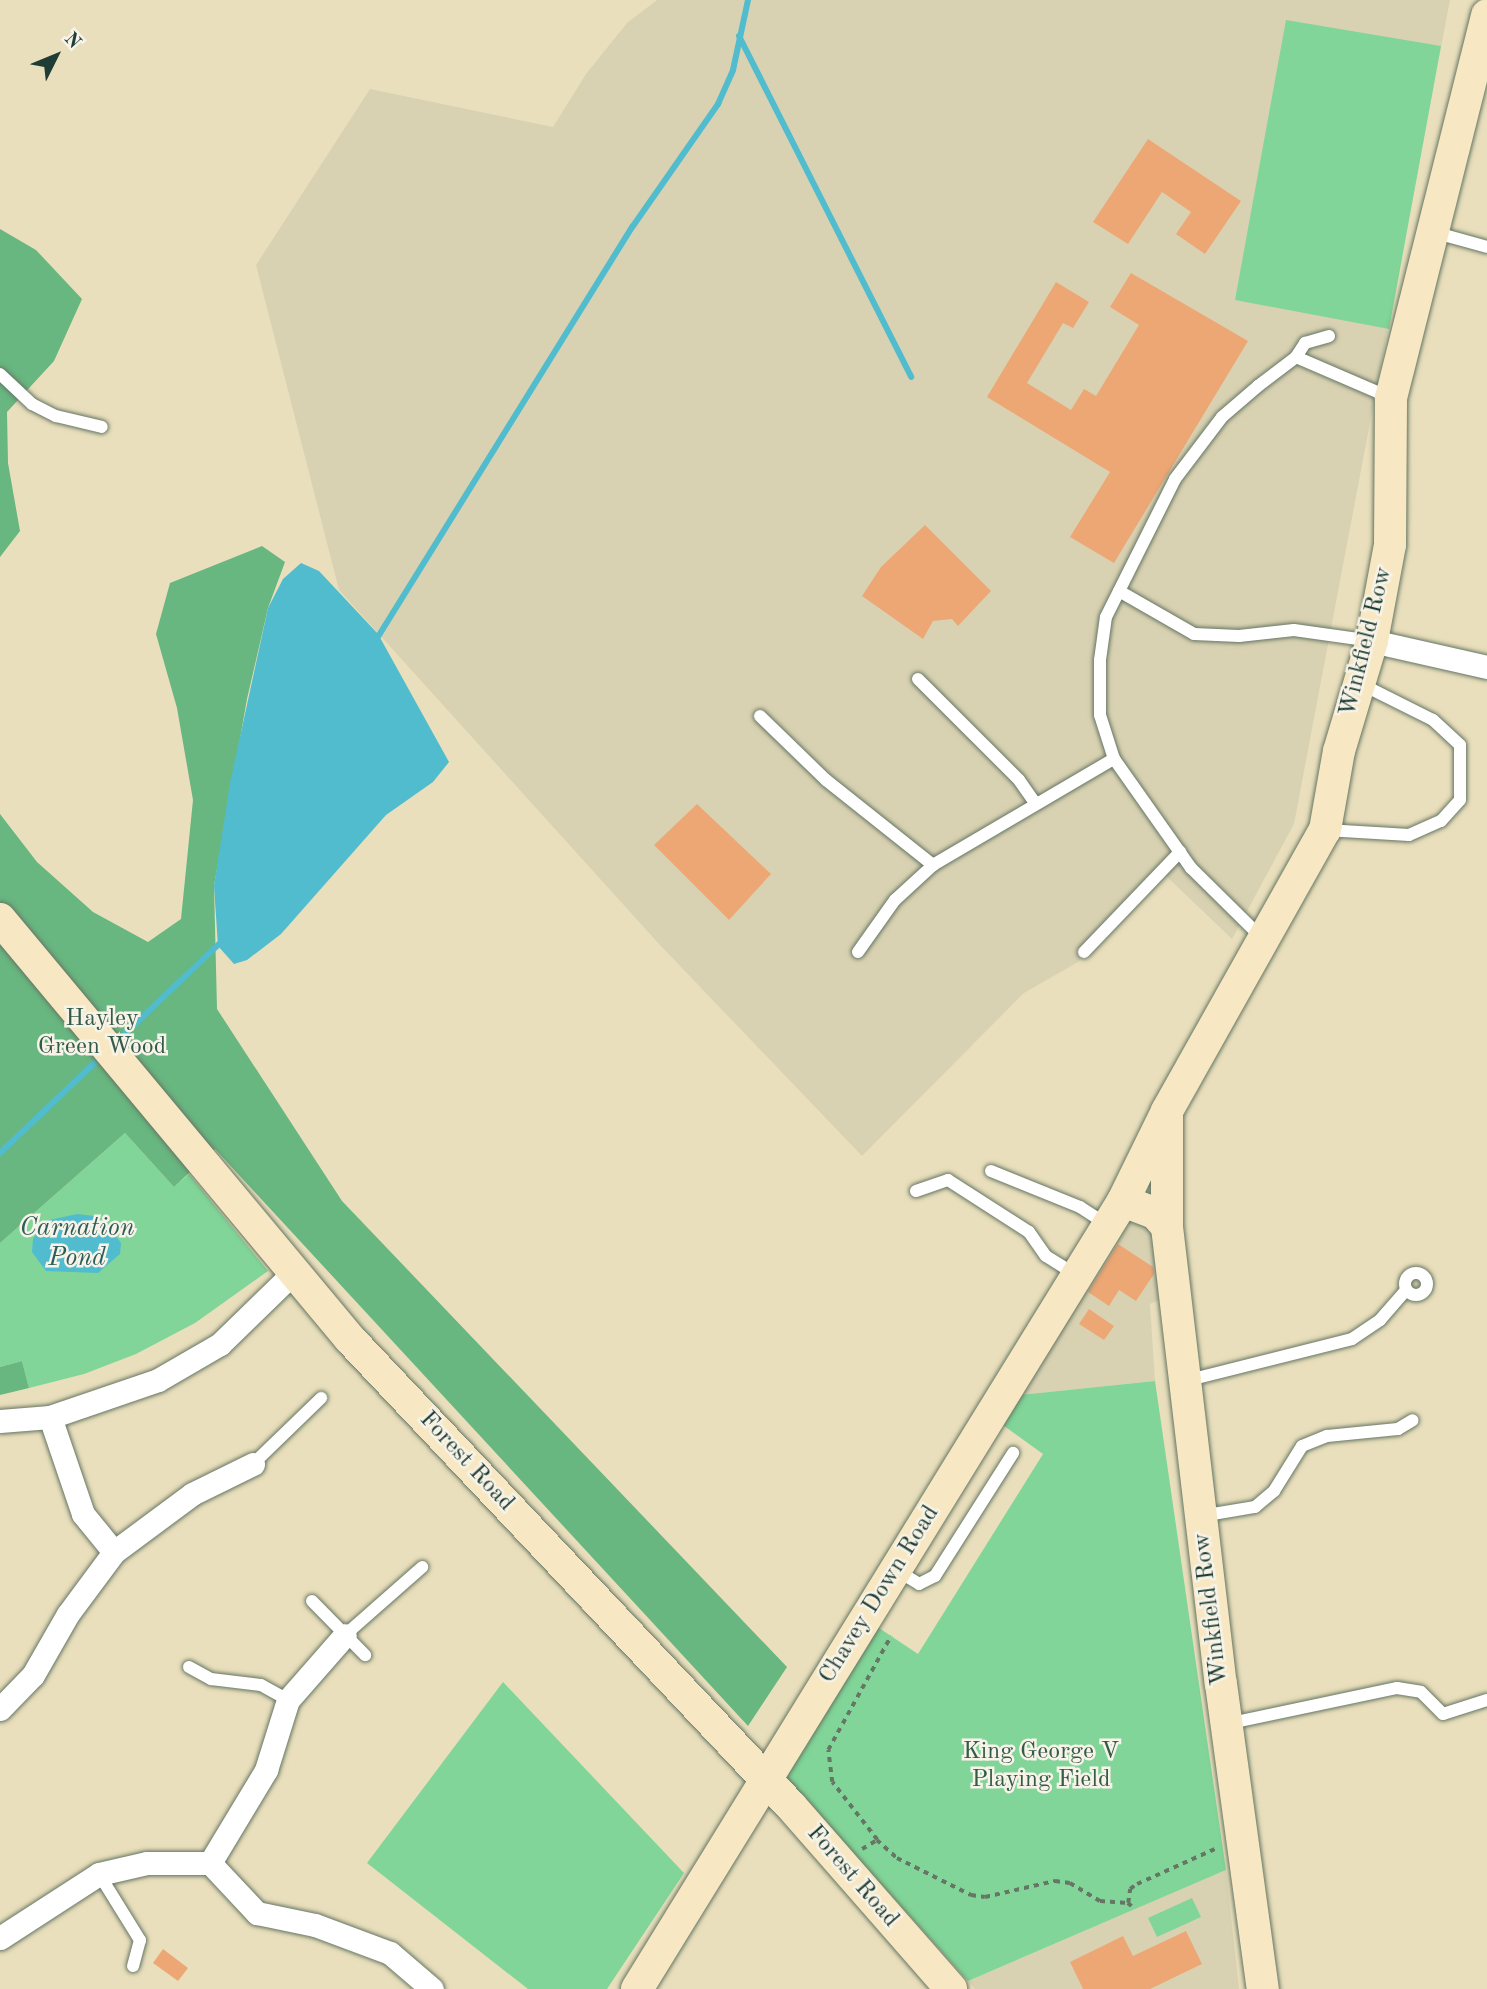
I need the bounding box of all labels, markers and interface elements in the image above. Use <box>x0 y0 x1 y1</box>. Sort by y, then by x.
north arrow <box>21 21 91 91</box>
text: N <box>60 30 84 53</box>
street label: Winkfield Row <box>1334 564 1400 720</box>
park label: Hayley Green Wood <box>38 1006 166 1062</box>
water label: Carnation Pond <box>19 1213 135 1274</box>
street label: Forest Road <box>412 1406 520 1518</box>
street label: Chavey Down Road <box>814 1501 946 1689</box>
street label: Winkfield Row <box>1188 1531 1236 1687</box>
park label: King George V Playing Field <box>963 1739 1119 1795</box>
street label: Forest Road <box>800 1820 904 1934</box>

